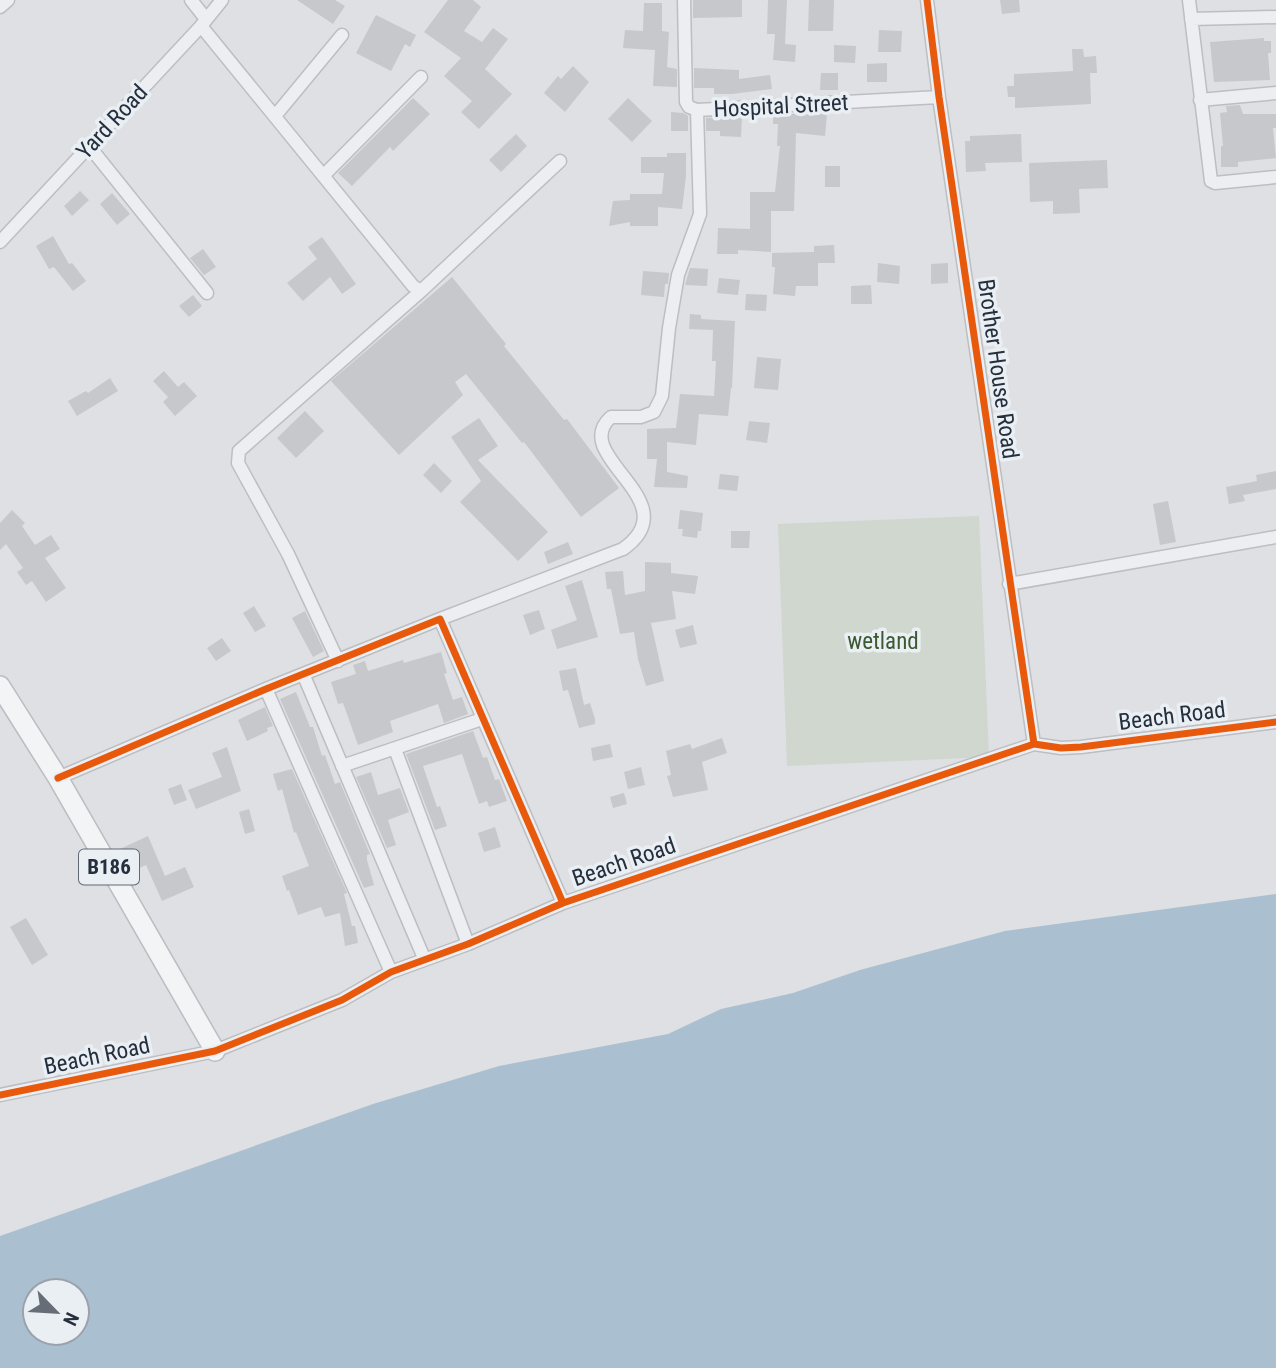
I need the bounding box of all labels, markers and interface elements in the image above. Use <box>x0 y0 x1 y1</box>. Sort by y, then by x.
street label: Yard Road <box>71 79 153 165</box>
street label: Hospital Street <box>713 89 849 123</box>
street label: Brother House Road <box>972 277 1024 461</box>
park label: wetland <box>847 628 919 655</box>
street label: Beach Road <box>1117 696 1227 736</box>
street label: Beach Road <box>569 832 679 892</box>
road number: B186 <box>79 850 139 884</box>
street label: Beach Road <box>42 1032 152 1080</box>
north arrow <box>21 1277 91 1347</box>
text: N <box>58 1309 84 1329</box>

